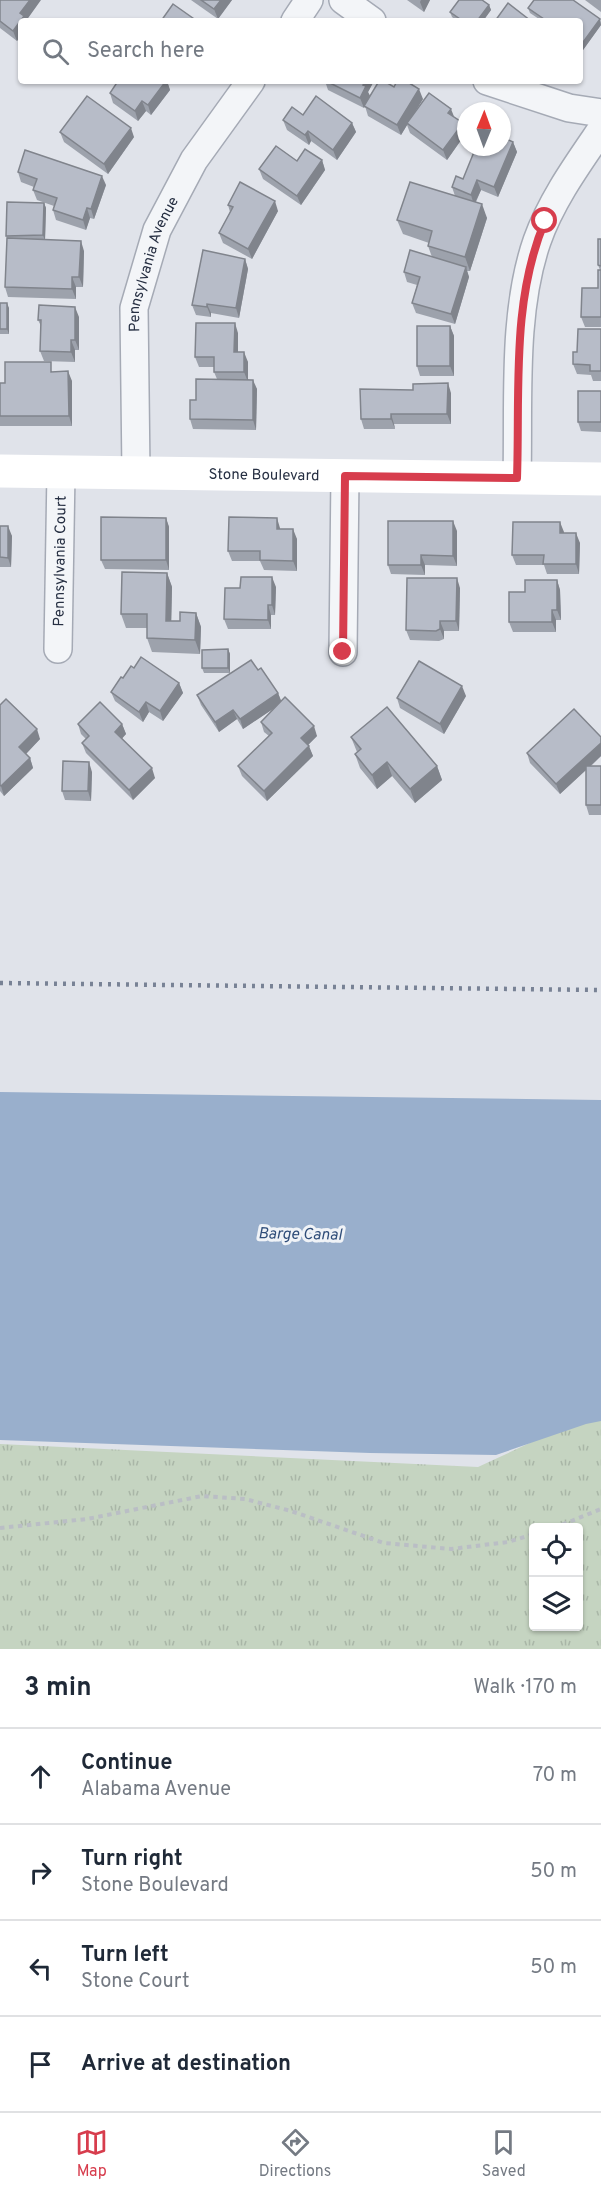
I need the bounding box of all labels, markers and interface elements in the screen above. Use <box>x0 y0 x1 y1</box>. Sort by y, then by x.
search box <box>18 18 583 84</box>
icon: search <box>39 35 72 68</box>
text: Search here <box>87 38 205 65</box>
north arrow <box>457 102 511 156</box>
street label: Pennsylvania Avenue <box>126 194 184 332</box>
route start <box>531 207 557 233</box>
street label: Stone Boulevard <box>208 466 320 486</box>
street label: Pennsylvania Court <box>50 495 72 627</box>
route end <box>329 638 355 664</box>
water label: Barge Canal <box>258 1224 343 1246</box>
map controls <box>529 1523 583 1631</box>
button: locate <box>529 1523 583 1577</box>
button: layers <box>529 1577 583 1631</box>
text: 3 min <box>24 1672 92 1705</box>
text: Walk · 170 m <box>473 1675 577 1701</box>
text: Continue <box>81 1750 172 1777</box>
icon: ahead <box>24 1760 57 1793</box>
text: 70 m <box>533 1763 577 1789</box>
text: Alabama Avenue <box>81 1777 231 1803</box>
text: Turn right <box>81 1846 183 1873</box>
icon: right <box>24 1856 57 1889</box>
text: 50 m <box>530 1859 577 1885</box>
text: Stone Boulevard <box>81 1873 229 1899</box>
text: Turn left <box>81 1942 169 1969</box>
icon: left <box>24 1952 57 1985</box>
text: 50 m <box>530 1955 577 1981</box>
text: Stone Court <box>81 1969 189 1995</box>
icon: arrive <box>24 2048 57 2081</box>
text: Arrive at destination <box>81 2051 291 2078</box>
tab: Map <box>75 2126 108 2182</box>
tab: Directions <box>259 2126 331 2182</box>
tab: Saved <box>482 2126 526 2182</box>

